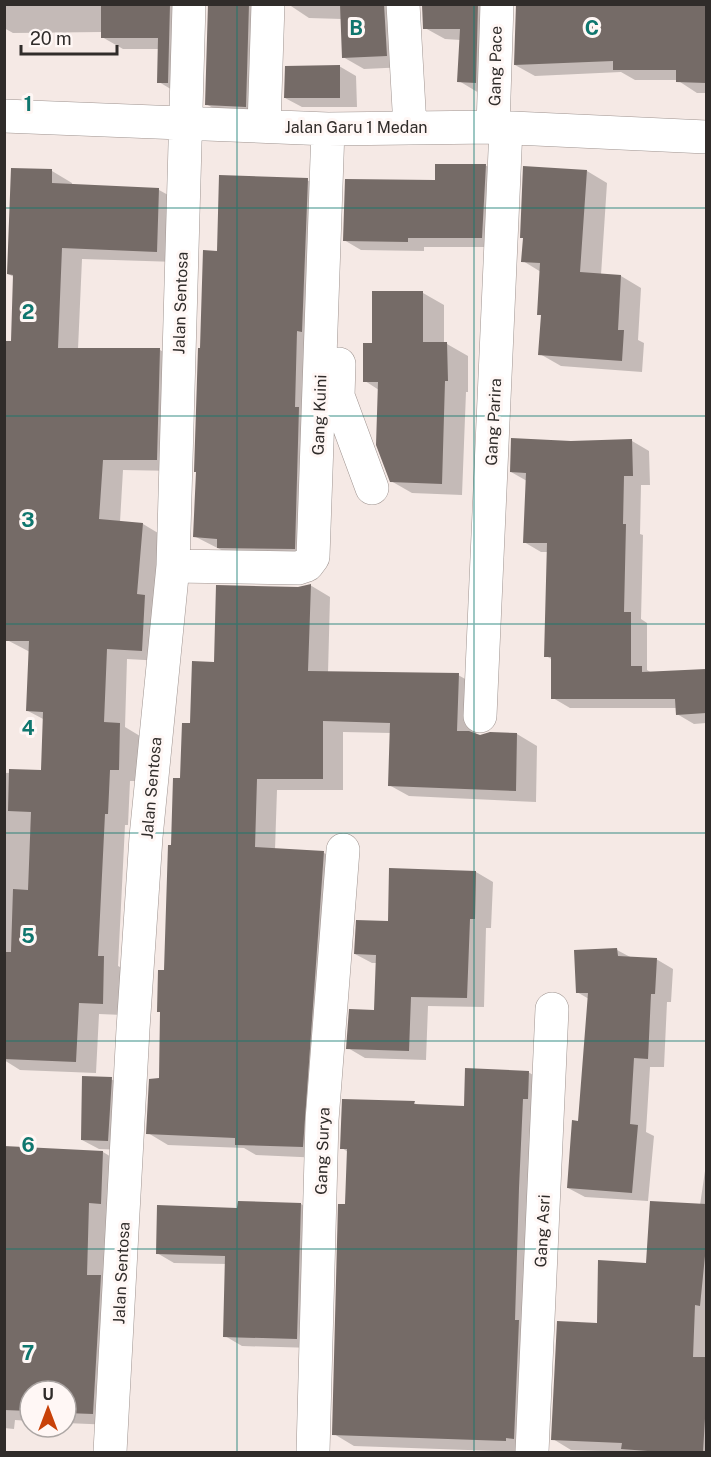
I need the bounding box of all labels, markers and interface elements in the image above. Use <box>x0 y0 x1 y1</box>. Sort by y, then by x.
text: B <box>349 16 363 40</box>
text: C <box>585 16 599 40</box>
scale bar <box>21 18 117 56</box>
street label: Gang Pace <box>485 26 506 106</box>
text: 20 m <box>30 28 72 49</box>
text: 1 <box>24 92 32 116</box>
street label: Jalan Garu 1 Medan <box>285 118 427 137</box>
street label: Jalan Sentosa <box>169 251 192 355</box>
text: 2 <box>22 300 34 324</box>
street label: Gang Kuini <box>309 374 330 456</box>
street label: Gang Parira <box>482 378 505 466</box>
text: 3 <box>21 508 35 532</box>
text: 4 <box>21 716 35 740</box>
street label: Jalan Sentosa <box>138 736 165 840</box>
text: 5 <box>21 924 35 948</box>
street label: Gang Surya <box>311 1107 334 1195</box>
text: 6 <box>21 1133 35 1157</box>
street label: Gang Asri <box>531 1194 554 1268</box>
street label: Jalan Sentosa <box>109 1221 134 1325</box>
text: 7 <box>22 1341 34 1365</box>
north arrow <box>18 1379 78 1439</box>
text: U <box>42 1385 54 1404</box>

